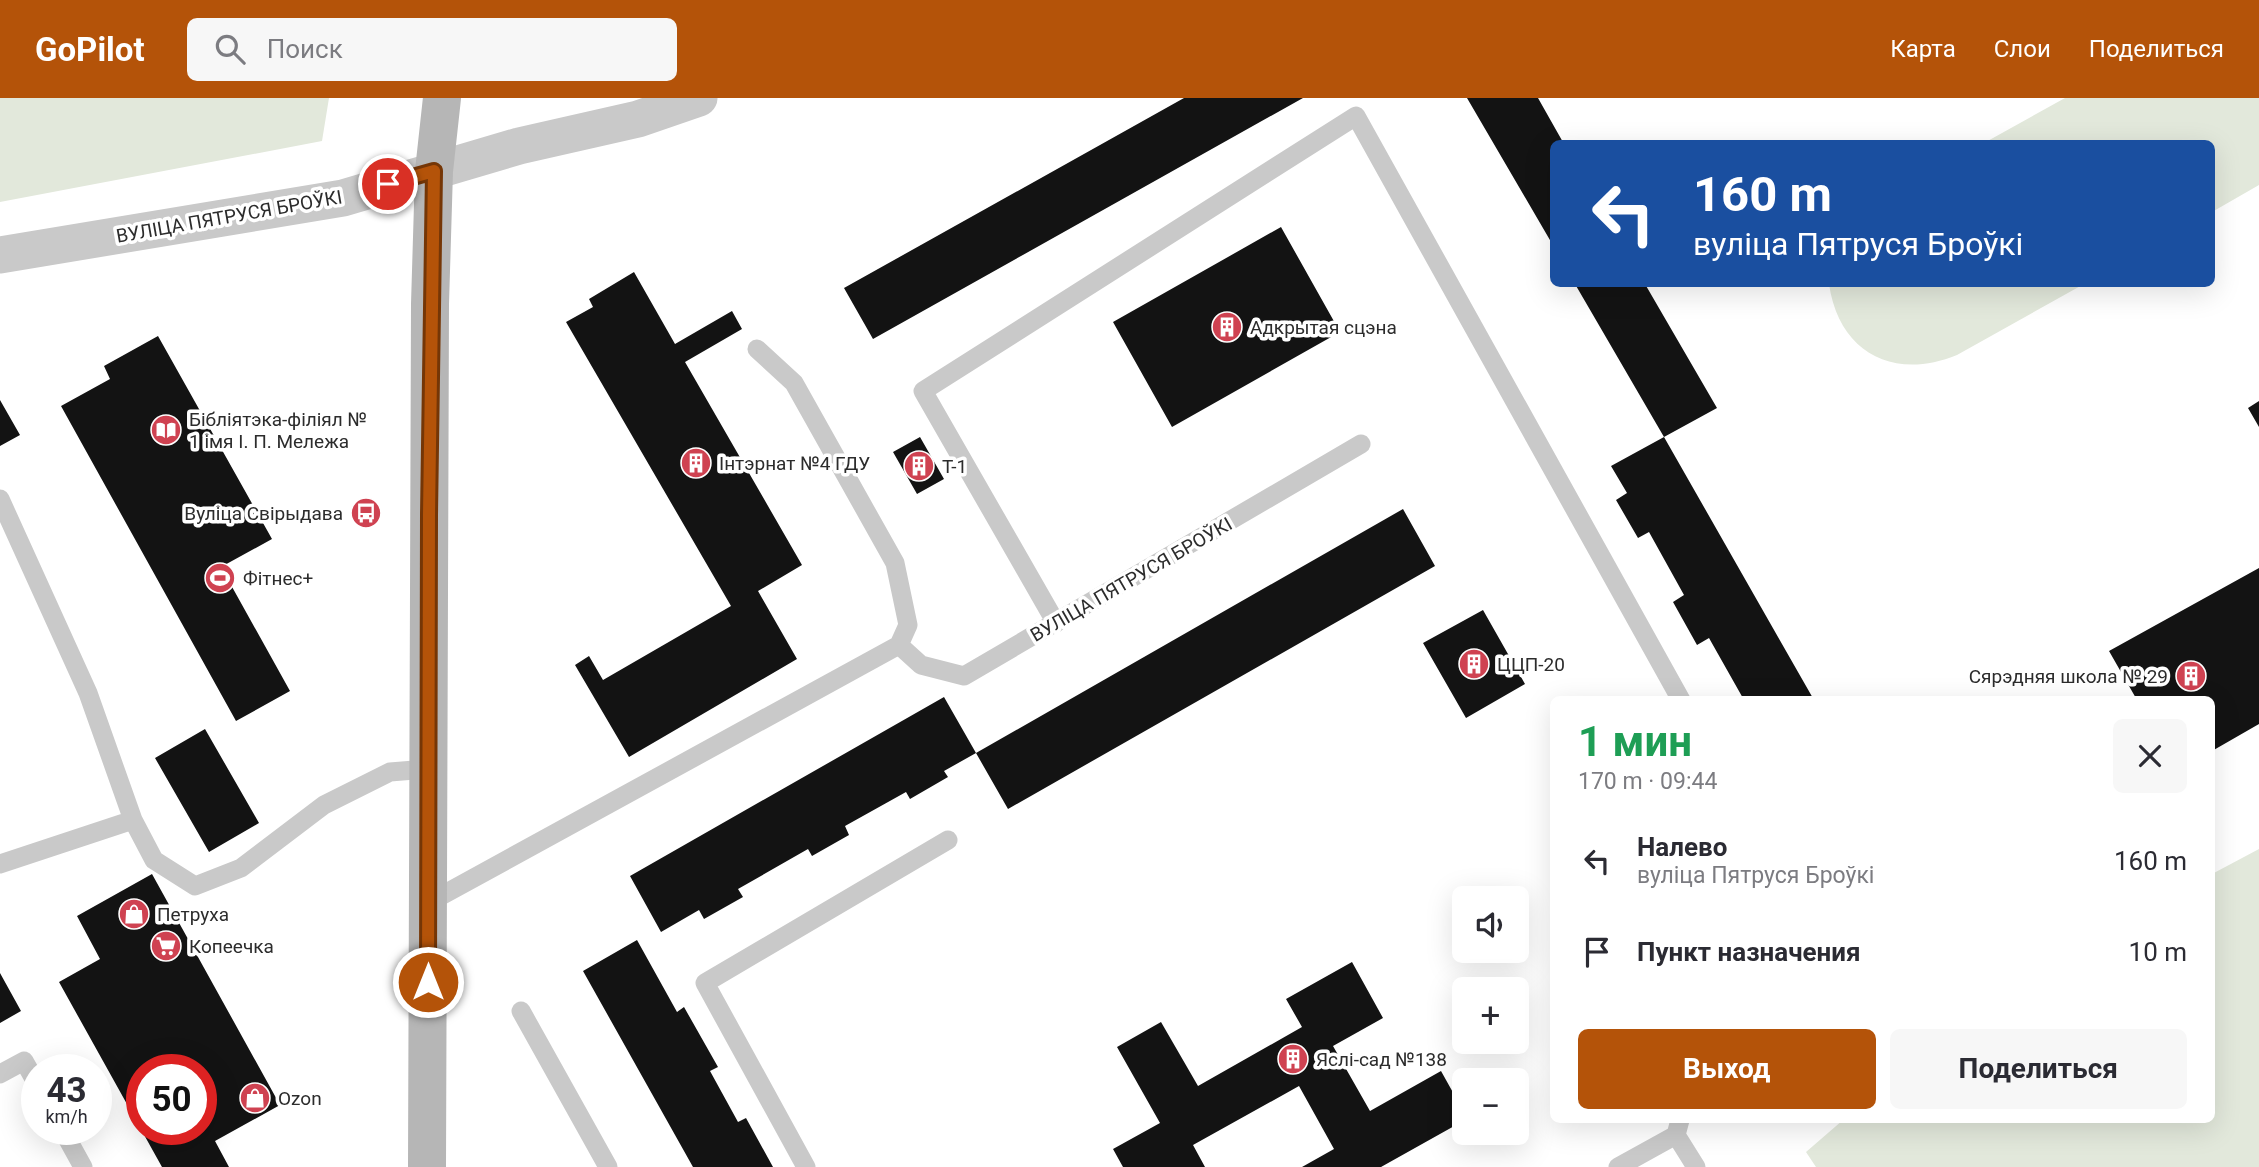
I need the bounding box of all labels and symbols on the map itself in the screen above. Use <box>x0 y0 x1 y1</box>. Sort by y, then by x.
pin <box>358 154 418 214</box>
street label: ВУЛІЦА ПЯТРУСЯ БРОЎКІ <box>114 185 344 248</box>
building icon: Адкрытая сцэна <box>1210 310 1244 344</box>
place label: Адкрытая сцэна <box>1250 316 1397 339</box>
place label: Бібліятэка-філіял № 1 імя І. П. Мележа <box>189 408 367 453</box>
library icon: Бібліятэка-філіял № 1 імя І. П. Мележа <box>149 413 183 447</box>
building icon: Інтэрнат №4 ГДУ <box>679 446 713 480</box>
building icon: Т-1 <box>902 449 936 483</box>
place label: Інтэрнат №4 ГДУ <box>719 452 870 475</box>
place label: Т-1 <box>942 455 967 478</box>
bus stop icon: Вуліца Свірыдава <box>349 496 383 530</box>
place label: Вуліца Свірыдава <box>184 502 343 525</box>
street label: ВУЛІЦА ПЯТРУСЯ БРОЎКІ <box>1026 512 1236 647</box>
sports icon: Фітнес+ <box>203 561 237 595</box>
place label: Фітнес+ <box>243 567 313 590</box>
building icon: ЦЦП-20 <box>1457 647 1491 681</box>
place label: ЦЦП-20 <box>1497 653 1565 676</box>
building icon: Сярэдняя школа № 29 <box>2174 659 2208 693</box>
place label: Сярэдняя школа № 29 <box>1969 665 2168 688</box>
shop icon: Петруха <box>117 897 151 931</box>
place label: Петруха <box>157 903 229 926</box>
supermarket icon: Копеечка <box>149 929 183 963</box>
place label: Копеечка <box>189 935 274 958</box>
position arrow <box>391 945 465 1019</box>
building icon: Яслі-сад №138 <box>1276 1042 1310 1076</box>
place label: Яслі-сад №138 <box>1316 1048 1447 1071</box>
speed limit sign: 50 <box>126 1054 217 1145</box>
shop icon: Ozon <box>238 1081 272 1115</box>
place label: Ozon <box>278 1087 322 1110</box>

